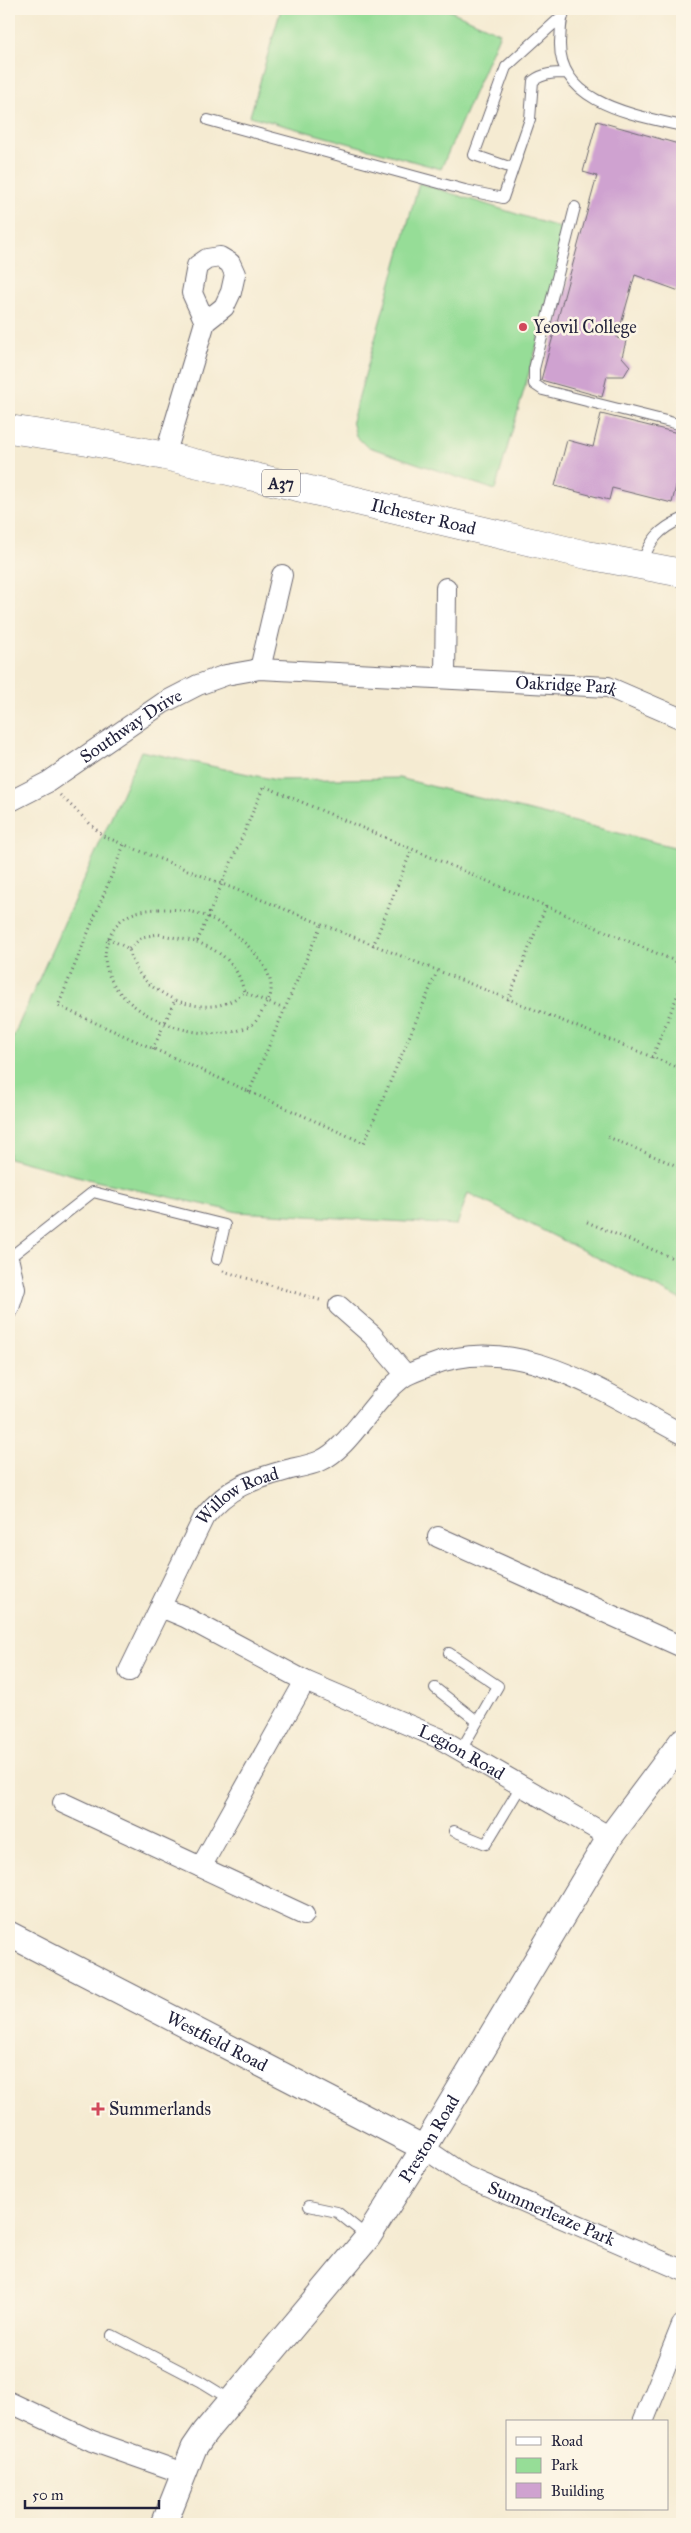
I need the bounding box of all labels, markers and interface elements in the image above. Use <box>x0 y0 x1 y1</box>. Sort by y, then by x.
place label: Yeovil College <box>533 316 637 339</box>
marker: Yeovil College <box>517 321 529 333</box>
road number: A37 <box>262 469 300 496</box>
street label: Ilchester Road <box>369 494 478 540</box>
street label: Oakridge Park <box>515 671 622 701</box>
street label: Southway Drive <box>76 684 186 768</box>
street label: Willow Road <box>191 1462 281 1529</box>
street label: Legion Road <box>415 1720 509 1785</box>
street label: Westfield Road <box>163 2006 271 2076</box>
street label: Preston Road <box>394 2091 464 2187</box>
place label: Summerlands <box>109 2098 211 2120</box>
marker: Summerlands <box>91 2102 105 2116</box>
street label: Summerleaze Park <box>485 2176 619 2251</box>
legend <box>506 2420 668 2510</box>
text: Road <box>551 2432 583 2450</box>
text: Park <box>551 2456 578 2474</box>
scale bar <box>25 2478 159 2510</box>
text: Building <box>551 2482 605 2500</box>
text: 50 m <box>32 2486 64 2504</box>

